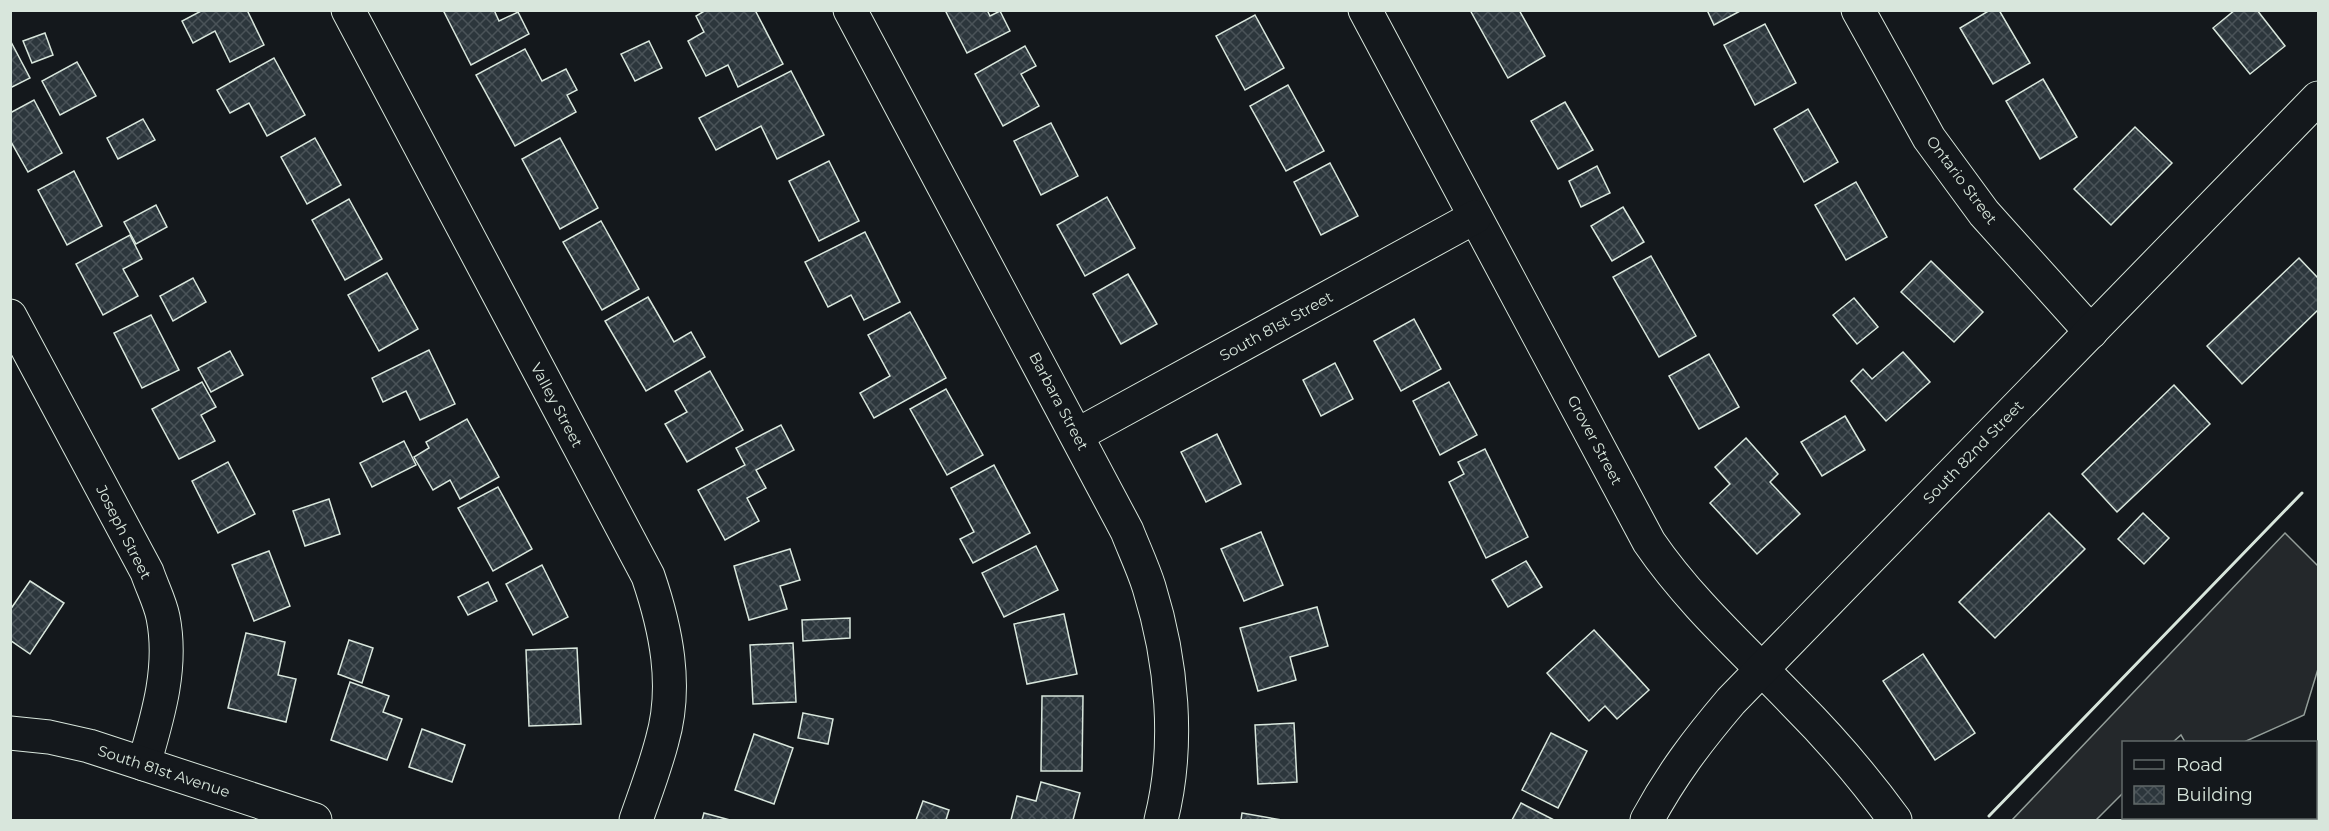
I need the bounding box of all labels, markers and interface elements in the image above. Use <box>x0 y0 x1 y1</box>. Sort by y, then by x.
street label: Ontario Street <box>1923 132 2001 228</box>
street label: South 81st Street <box>1216 287 1336 365</box>
street label: Barbara Street <box>1025 349 1093 453</box>
street label: Valley Street <box>527 360 587 450</box>
street label: Grover Street <box>1563 392 1627 488</box>
street label: South 82nd Street <box>1919 396 2027 508</box>
street label: Joseph Street <box>92 481 156 582</box>
street label: South 81st Avenue <box>96 741 232 801</box>
legend <box>2122 741 2317 819</box>
text: Road <box>2176 754 2223 776</box>
text: Building <box>2176 784 2253 806</box>

